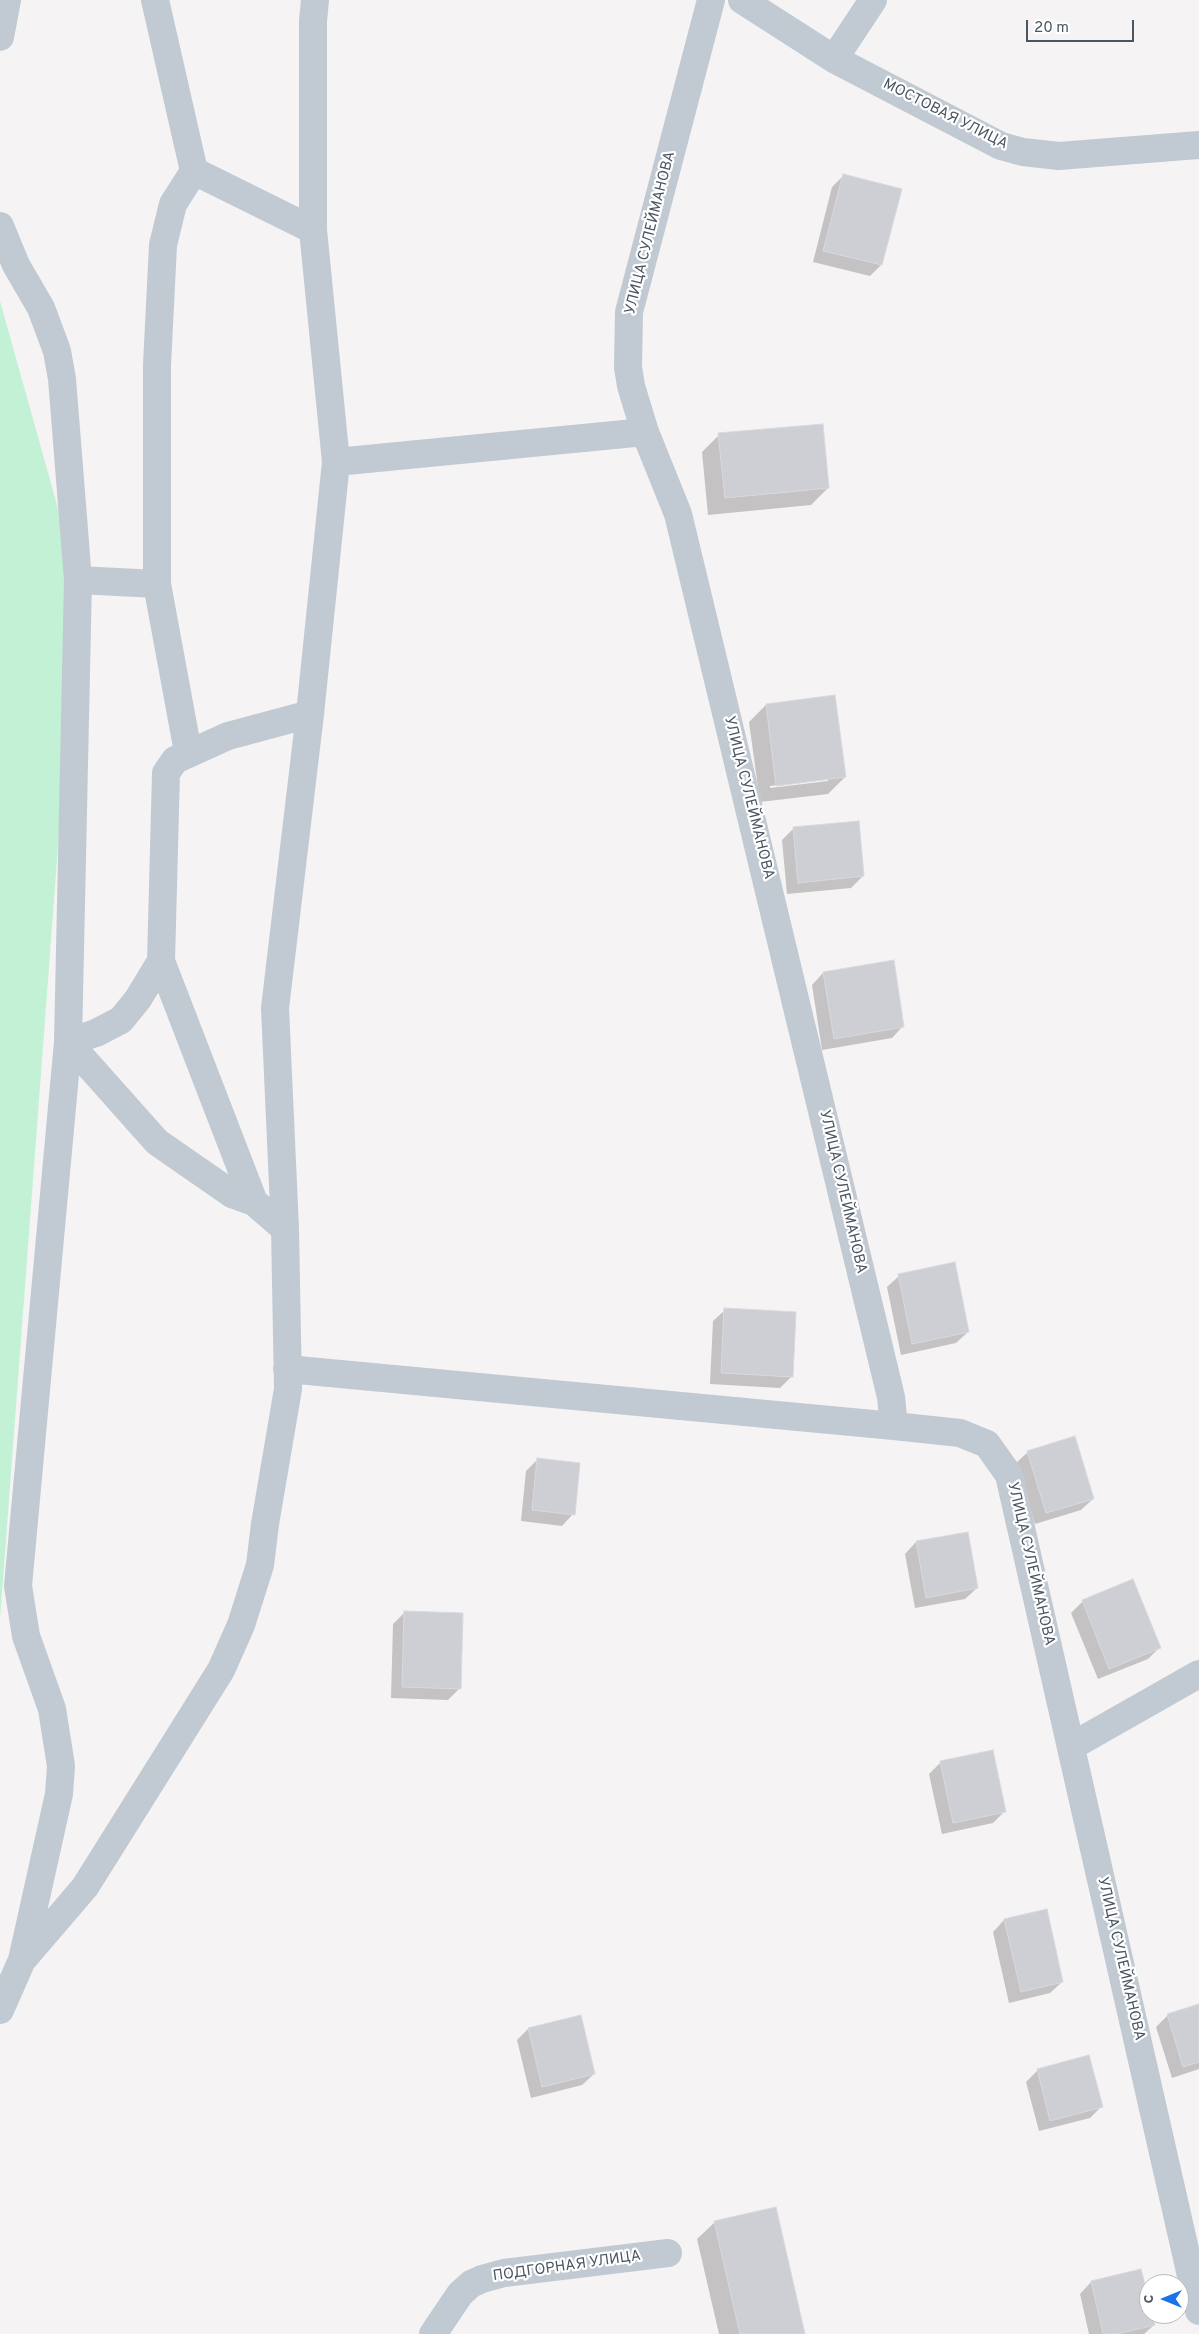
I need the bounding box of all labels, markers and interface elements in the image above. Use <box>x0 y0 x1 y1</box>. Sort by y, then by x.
scale bar <box>1029 10 1136 42</box>
text: 20 m <box>1034 19 1069 38</box>
street label: МОСТОВАЯ УЛИЦА <box>880 76 1010 154</box>
street label: УЛИЦА СУЛЕЙМАНОВА <box>622 150 680 316</box>
street label: УЛИЦА СУЛЕЙМАНОВА <box>719 715 777 881</box>
street label: УЛИЦА СУЛЕЙМАНОВА <box>814 1108 870 1276</box>
street label: УЛИЦА СУЛЕЙМАНОВА <box>1002 1480 1058 1648</box>
street label: УЛИЦА СУЛЕЙМАНОВА <box>1092 1875 1148 2043</box>
street label: ПОДГОРНАЯ УЛИЦА <box>492 2248 642 2286</box>
north arrow <box>1139 2274 1189 2324</box>
text: С <box>1141 2295 1158 2303</box>

